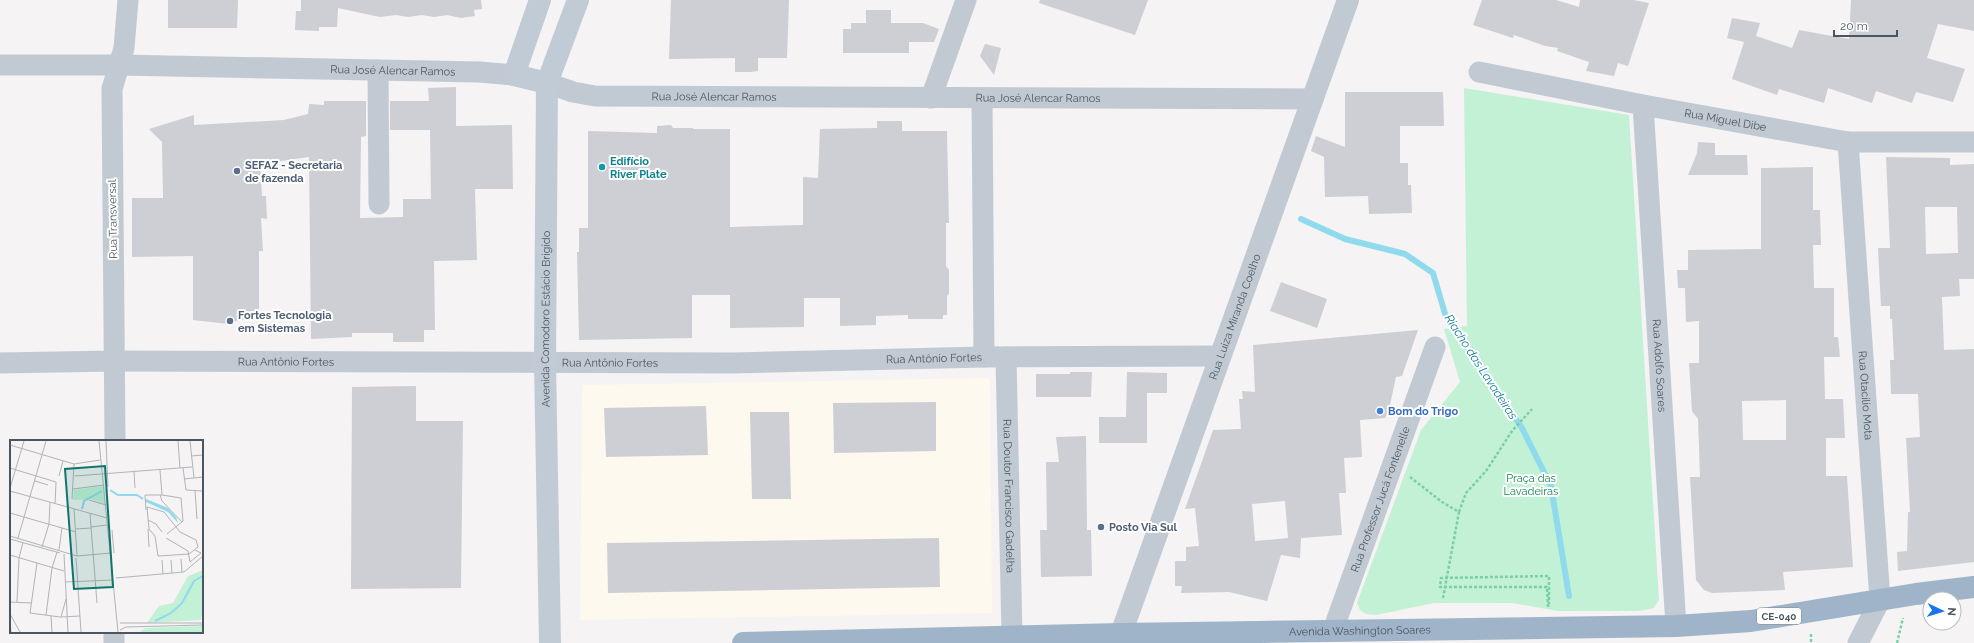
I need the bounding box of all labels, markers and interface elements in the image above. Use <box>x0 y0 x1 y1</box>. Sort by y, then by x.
scale bar <box>1834 12 1897 38</box>
text: 20 m <box>1840 19 1868 33</box>
street label: Rua José Alencar Ramos <box>330 63 456 78</box>
street label: Rua José Alencar Ramos <box>652 90 777 103</box>
street label: Rua José Alencar Ramos <box>976 91 1101 105</box>
street label: Rua Miguel Dibe <box>1683 106 1768 134</box>
place label: Edifício River Plate <box>610 155 667 181</box>
place label: SEFAZ - Secretaria de fazenda <box>245 159 342 185</box>
marker: Edifício River Plate <box>597 162 607 172</box>
marker: SEFAZ - Secretaria de fazenda <box>232 166 242 176</box>
street label: Rua Transversal <box>106 179 120 259</box>
street label: Avenida Comodoro Estácio Brigido <box>538 230 552 407</box>
street label: Rua Luiza Miranda Coelho <box>1206 252 1263 381</box>
place label: Fortes Tecnologia em Sistemas <box>238 309 331 335</box>
water label: Riacho das Lavadeiras <box>1442 312 1520 422</box>
marker: Fortes Tecnologia em Sistemas <box>225 316 235 326</box>
street label: Rua Adolfo Soares <box>1650 318 1669 412</box>
street label: Rua Otacílio Mota <box>1856 350 1875 440</box>
street label: Rua Antônio Fortes <box>886 351 982 366</box>
street label: Rua Antônio Fortes <box>238 355 334 368</box>
street label: Rua Antônio Fortes <box>562 356 658 369</box>
place label: Bom do Trigo <box>1388 405 1458 418</box>
marker: Bom do Trigo <box>1375 406 1385 416</box>
street label: Rua Doutor Francisco Gadelha <box>1001 419 1017 573</box>
street label: Rua Professor Jucá Fontenelle <box>1348 424 1413 574</box>
inset map <box>10 440 203 633</box>
park label: Praça das Lavadeiras <box>1504 472 1558 498</box>
place label: Posto Via Sul <box>1109 521 1178 534</box>
marker: Posto Via Sul <box>1096 522 1106 532</box>
north arrow <box>1922 591 1962 631</box>
text: N <box>1945 607 1958 616</box>
road number: CE-040 <box>1757 608 1801 624</box>
street label: Avenida Washington Soares <box>1289 623 1431 638</box>

